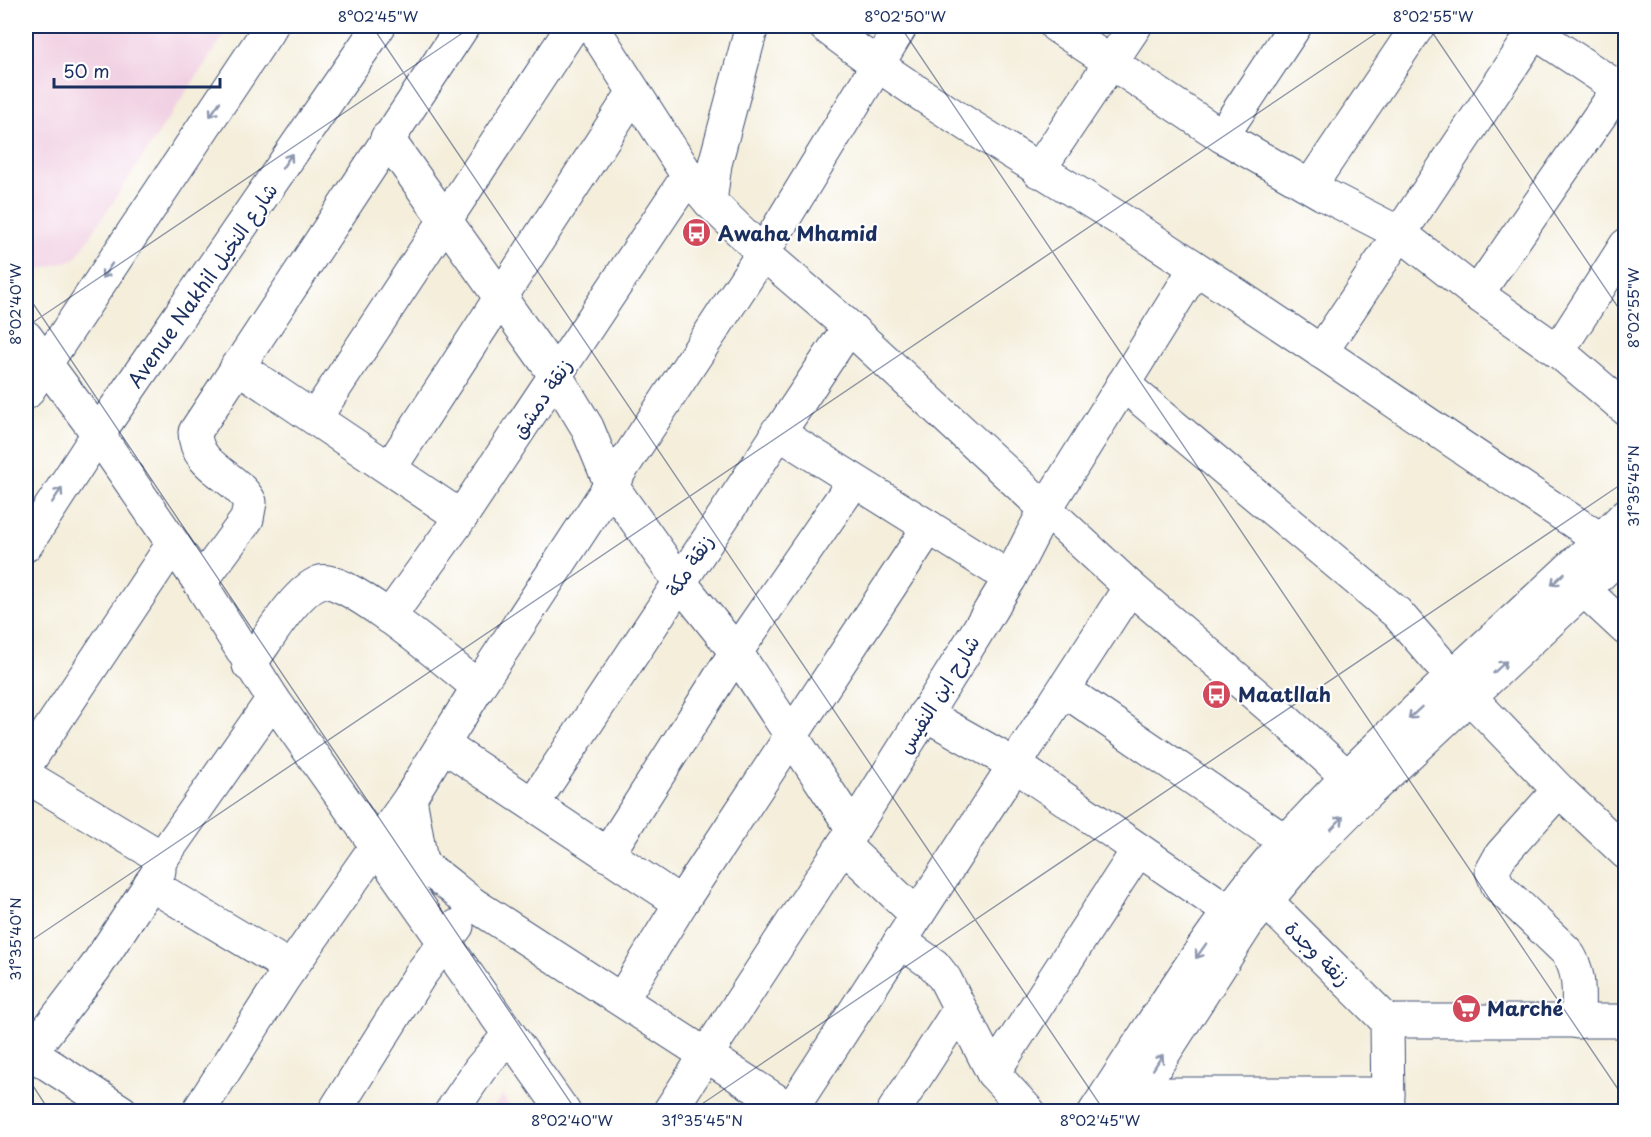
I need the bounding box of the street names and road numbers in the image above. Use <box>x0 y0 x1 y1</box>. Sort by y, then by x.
street label: Avenue Nakhil شارع النخيل <box>120 176 284 394</box>
street label: زنقة دمشق <box>503 352 579 444</box>
street label: زنقة مكة <box>658 528 720 602</box>
street label: شارح ابن النفيس <box>890 629 986 759</box>
street label: زنقة وجدة <box>1278 913 1358 993</box>

